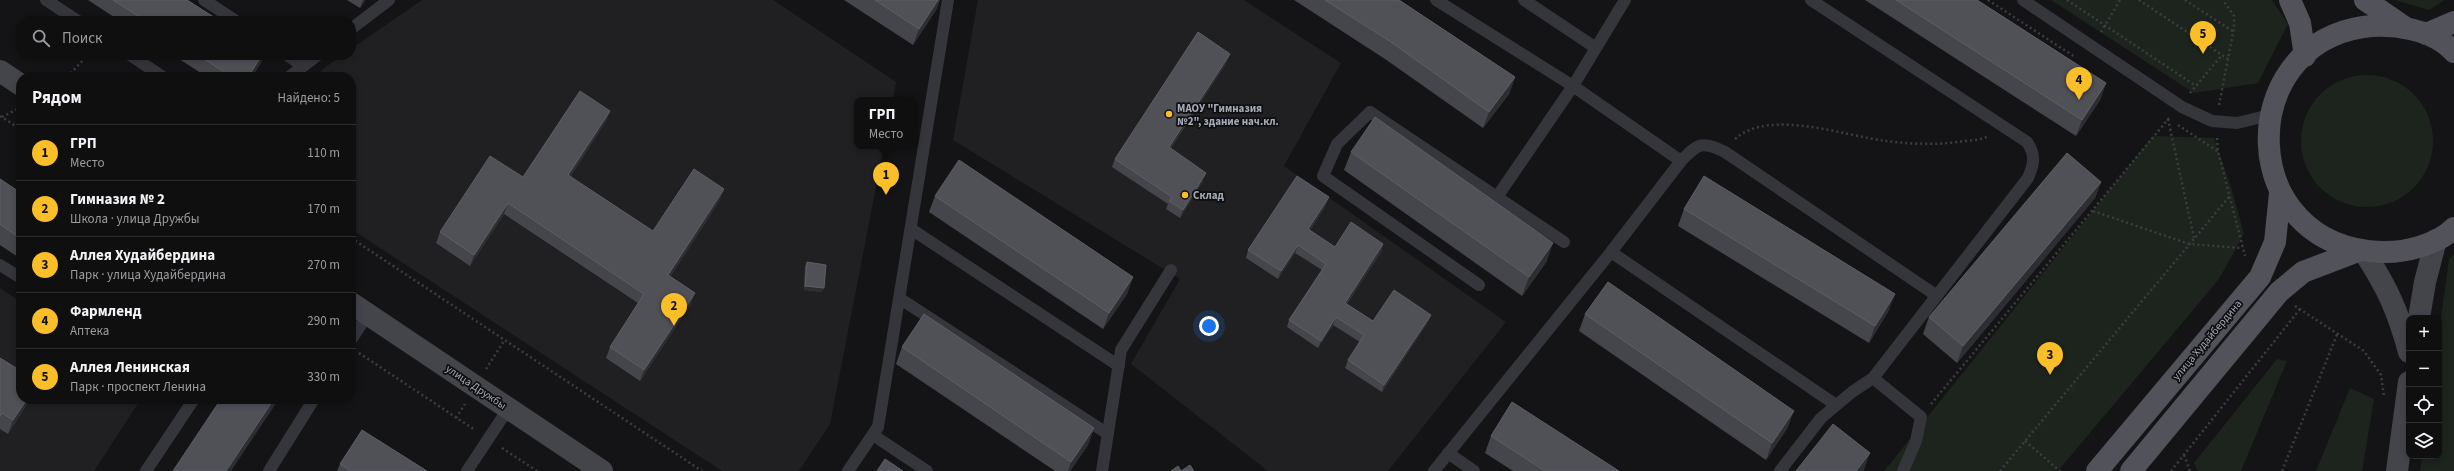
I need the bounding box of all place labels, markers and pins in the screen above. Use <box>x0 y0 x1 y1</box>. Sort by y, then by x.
pin: 5 <box>2190 21 2216 54</box>
pin: 4 <box>2066 67 2092 100</box>
place label: МАОУ "Гимназия №2", здание нач.кл. <box>1177 101 1279 129</box>
marker: МАОУ "Гимназия №2", здание нач.кл. <box>1164 109 1174 119</box>
pin: 1 <box>873 162 899 195</box>
place label: Склад <box>1193 188 1225 203</box>
marker: Склад <box>1180 190 1190 200</box>
pin: 2 <box>661 293 687 326</box>
pin: 3 <box>2037 342 2063 375</box>

